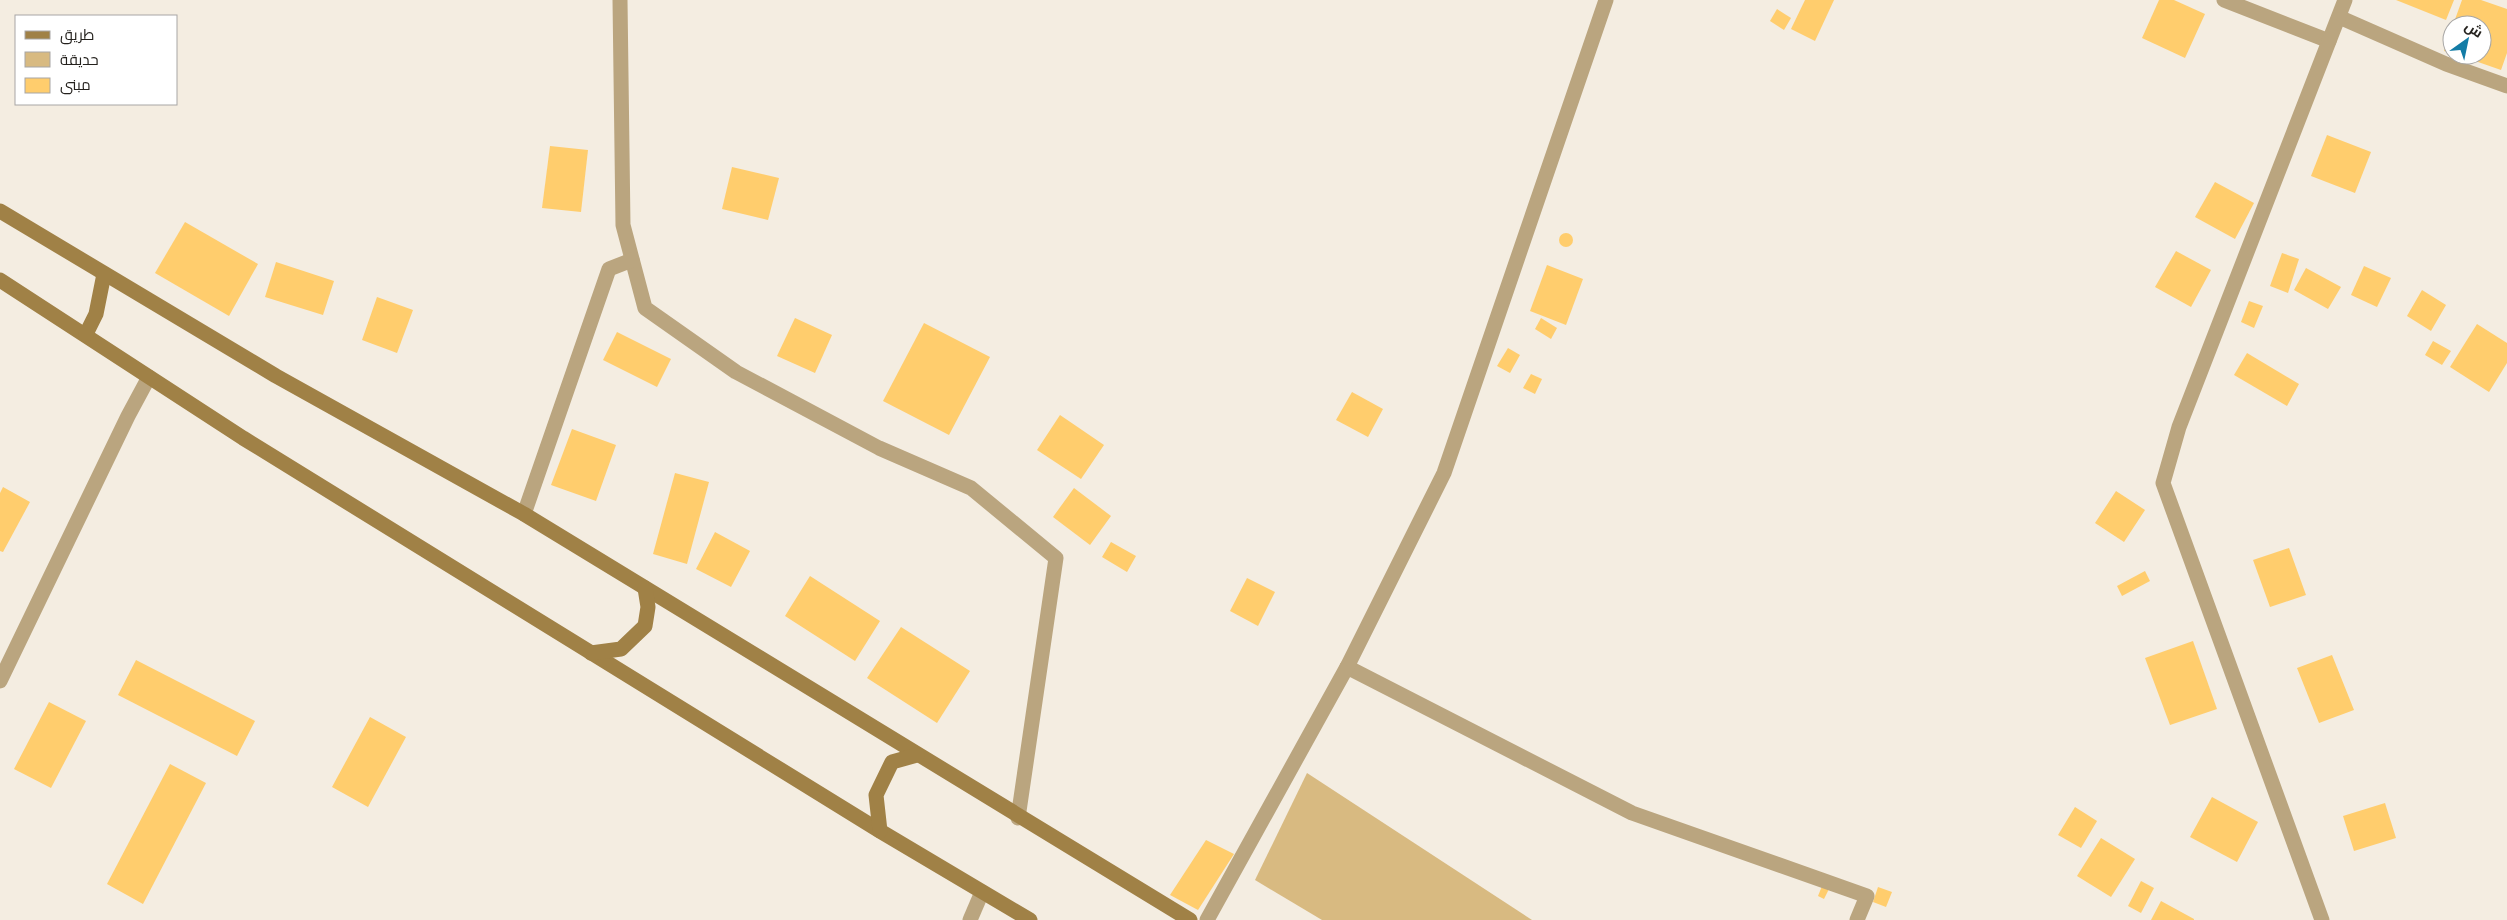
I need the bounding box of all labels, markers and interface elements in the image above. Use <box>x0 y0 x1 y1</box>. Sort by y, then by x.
legend <box>15 15 178 105</box>
north arrow <box>2442 15 2492 65</box>
text: ش <box>2462 17 2487 42</box>
text: طريق <box>60 25 94 45</box>
text: حديقة <box>60 50 99 68</box>
text: مبنى <box>60 75 91 95</box>

